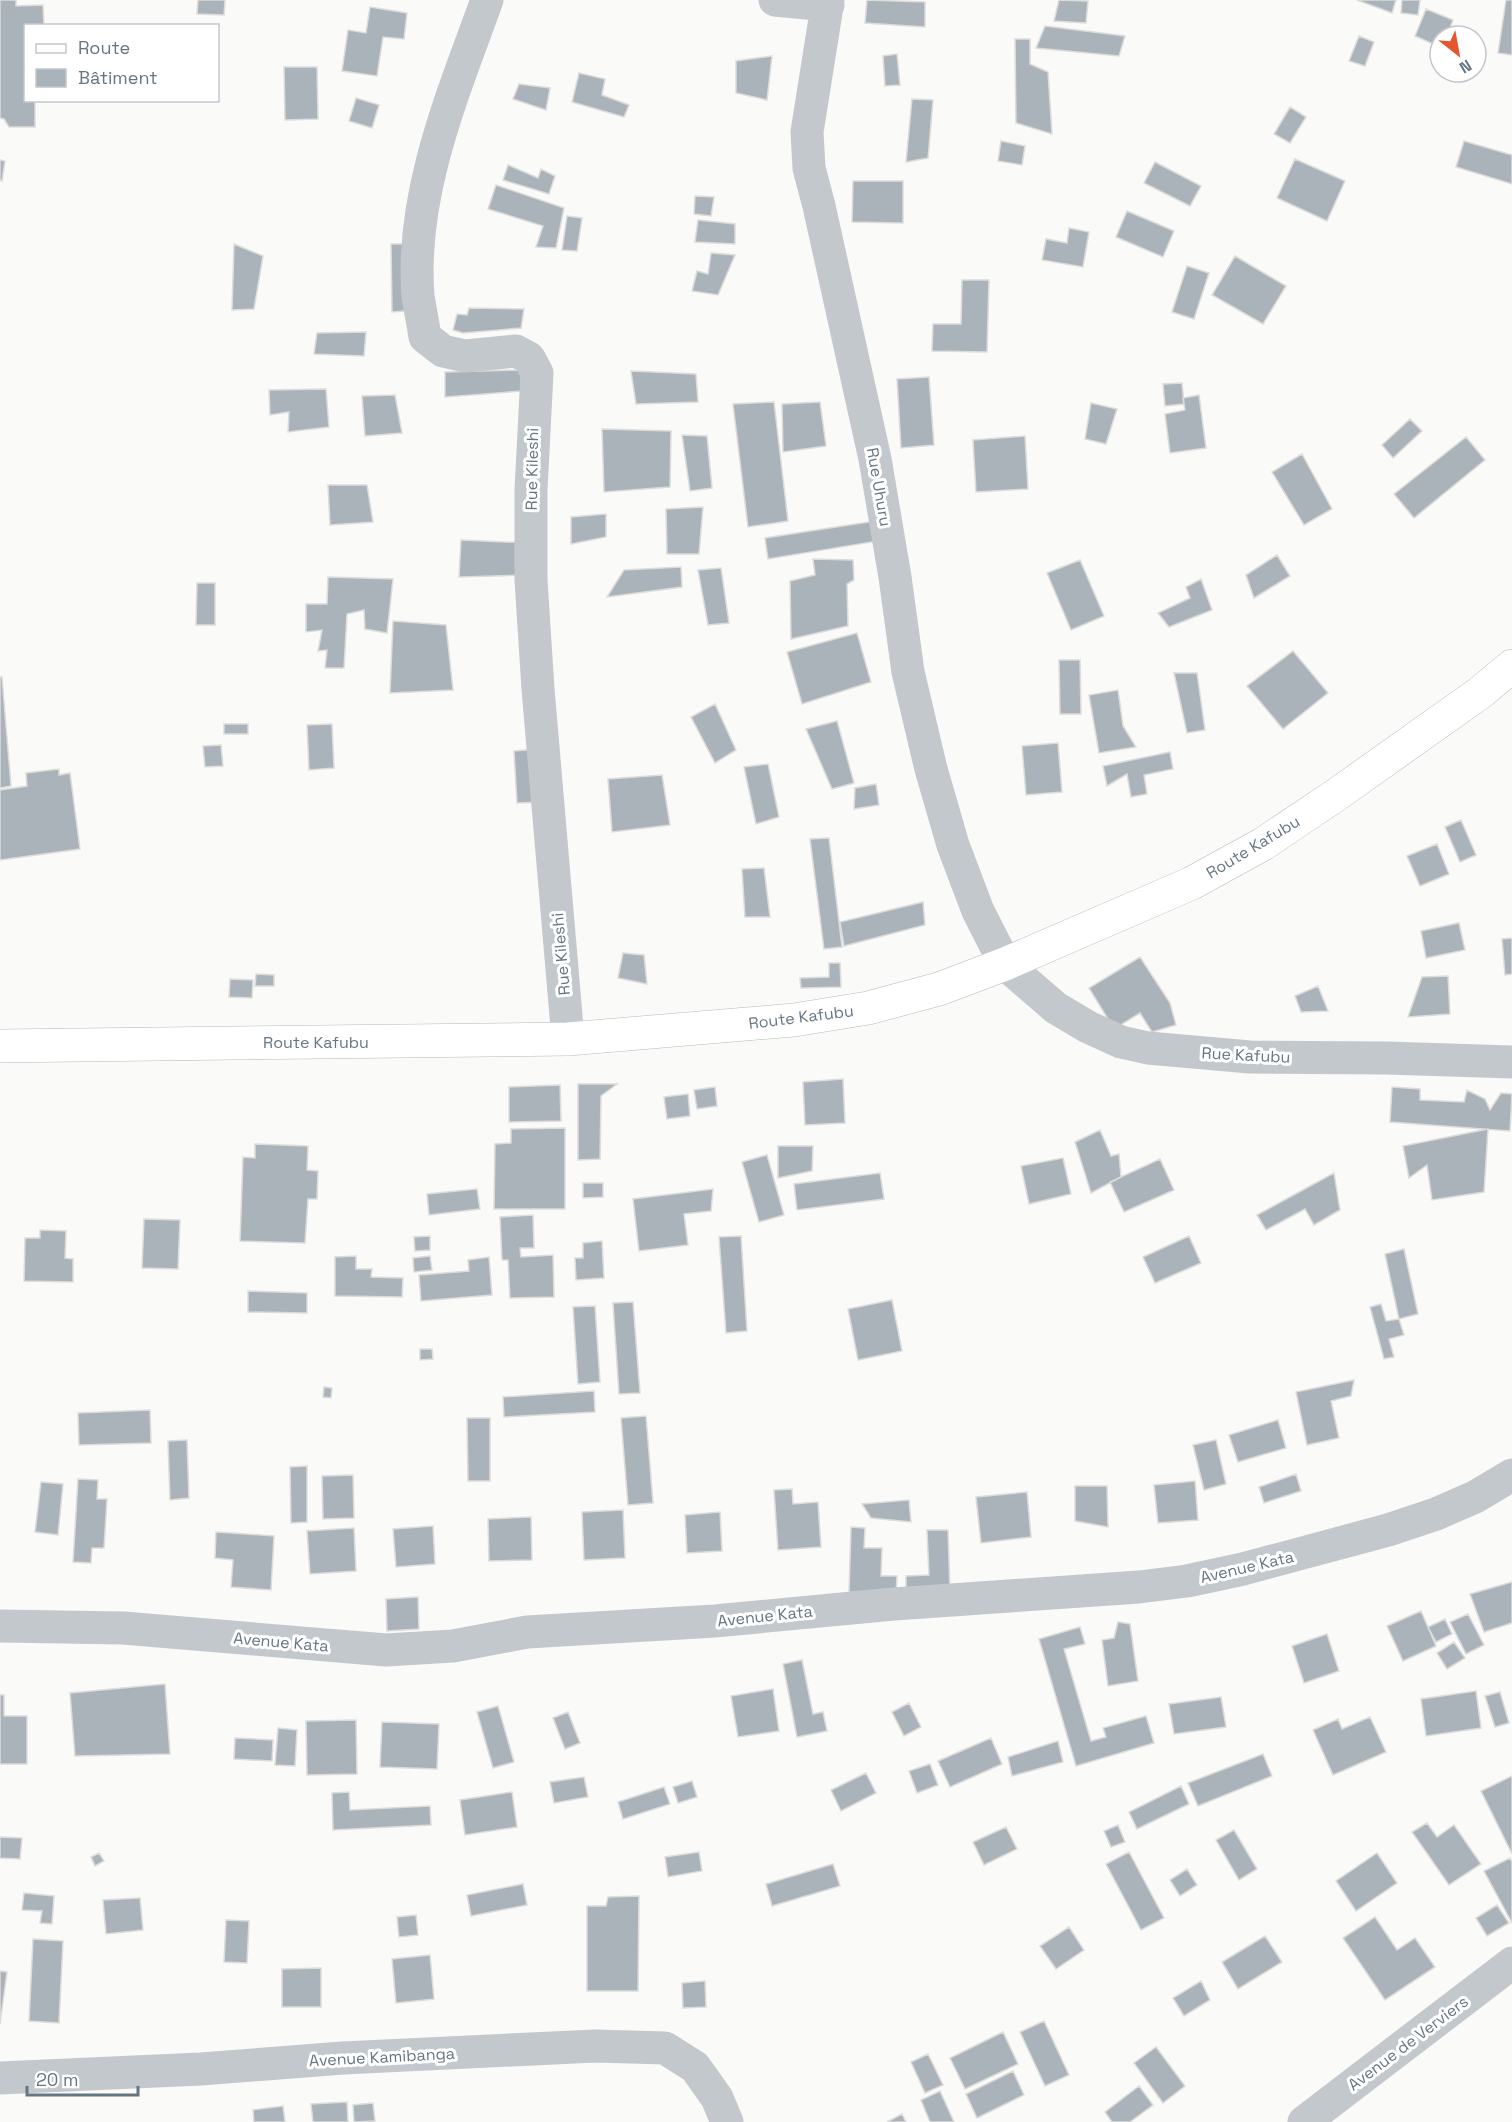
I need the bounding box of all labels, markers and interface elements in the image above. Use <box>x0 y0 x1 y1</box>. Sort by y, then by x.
legend <box>24 24 219 102</box>
north arrow <box>1428 24 1488 84</box>
text: Route <box>78 36 130 59</box>
text: N <box>1455 55 1475 78</box>
text: Bâtiment <box>78 66 158 89</box>
street label: Rue Kileshi <box>521 427 543 511</box>
street label: Rue Uhuru <box>862 446 896 528</box>
street label: Route Kafubu <box>1202 811 1304 883</box>
street label: Rue Kileshi <box>547 912 575 996</box>
street label: Route Kafubu <box>747 1000 855 1034</box>
street label: Route Kafubu <box>263 1032 369 1053</box>
street label: Rue Kafubu <box>1201 1042 1291 1068</box>
street label: Avenue Kata <box>1198 1546 1296 1588</box>
street label: Avenue Kata <box>716 1601 814 1631</box>
street label: Avenue Kata <box>232 1627 330 1657</box>
street label: Avenue de Verviers <box>1344 1991 1472 2095</box>
street label: Avenue Kamibanga <box>309 2043 455 2071</box>
scale bar <box>27 2059 138 2097</box>
text: 20 m <box>36 2068 79 2091</box>

